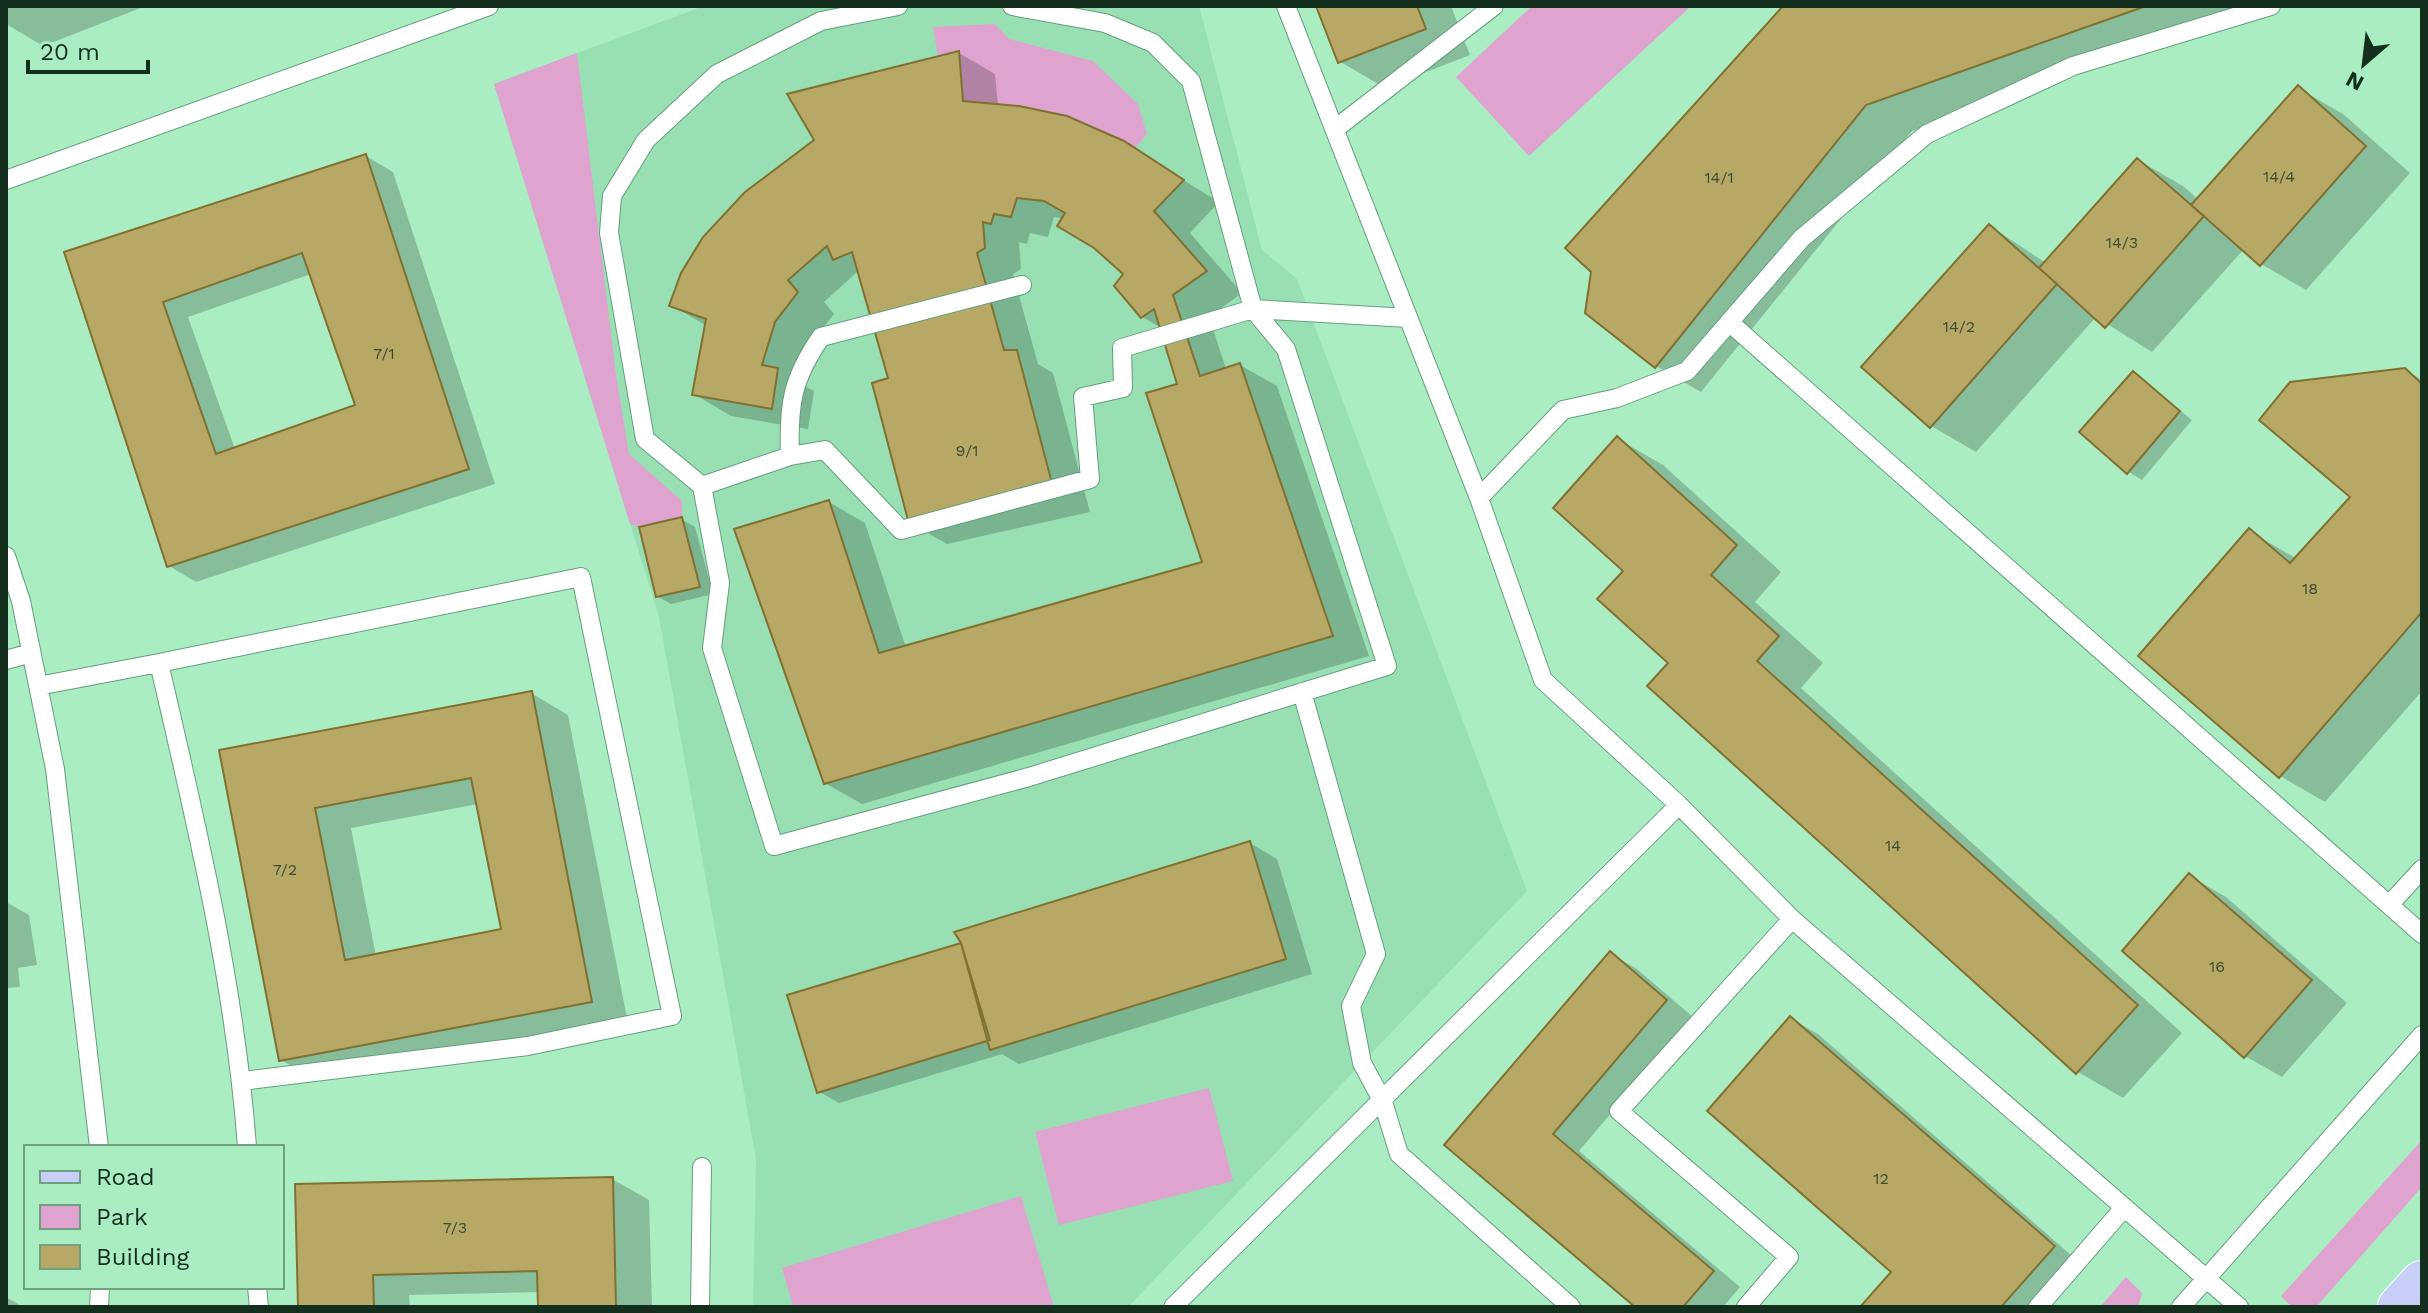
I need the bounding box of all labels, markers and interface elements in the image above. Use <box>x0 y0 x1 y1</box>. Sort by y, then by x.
scale bar <box>28 24 148 74</box>
north arrow <box>2324 24 2404 104</box>
text: 20 m <box>40 38 100 66</box>
text: N <box>2342 66 2368 96</box>
house number: 14/4 <box>2263 167 2295 186</box>
house number: 14/1 <box>1704 168 1734 187</box>
house number: 14/3 <box>2106 233 2138 252</box>
house number: 14/2 <box>1943 317 1975 336</box>
house number: 7/1 <box>373 344 395 363</box>
house number: 9/1 <box>956 441 978 460</box>
house number: 18 <box>2302 579 2318 598</box>
house number: 14 <box>1885 836 1901 855</box>
house number: 7/2 <box>273 860 297 879</box>
house number: 16 <box>2209 957 2225 976</box>
legend <box>24 1145 284 1289</box>
text: Road <box>96 1163 155 1191</box>
house number: 12 <box>1873 1169 1889 1188</box>
text: Park <box>96 1203 148 1231</box>
house number: 7/3 <box>443 1218 467 1237</box>
text: Building <box>96 1243 189 1271</box>

